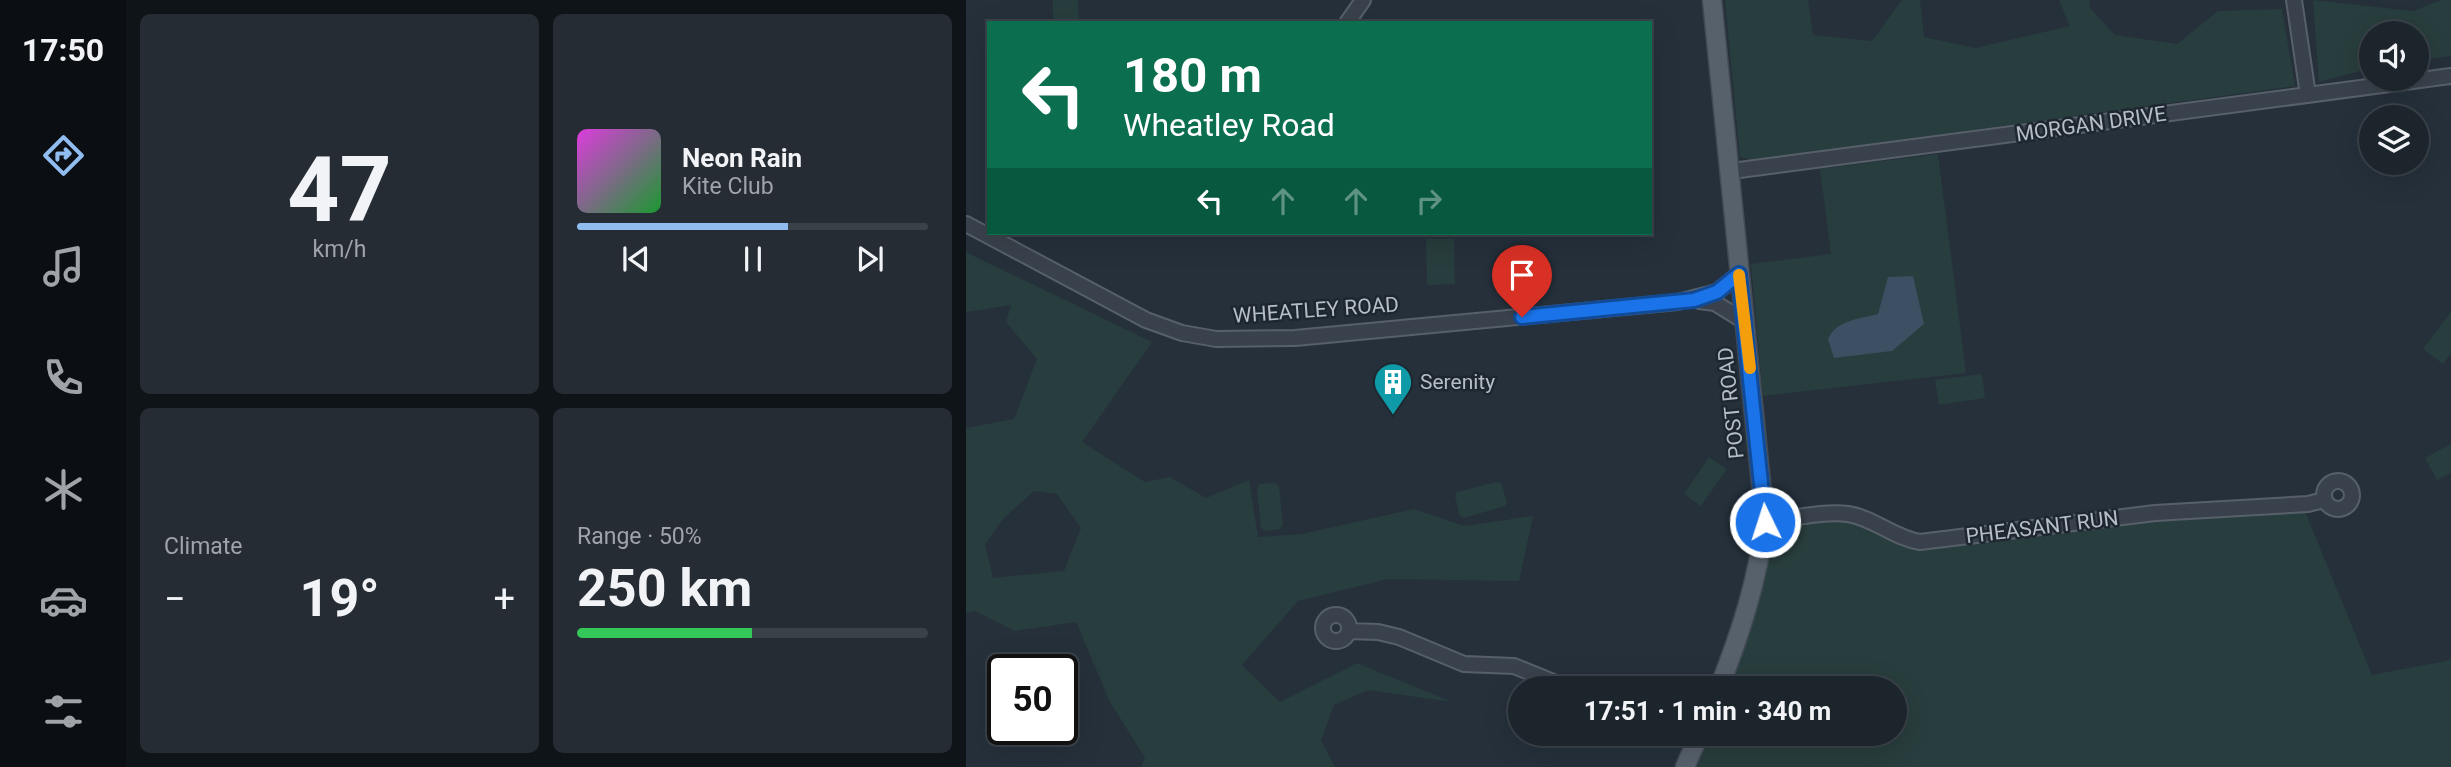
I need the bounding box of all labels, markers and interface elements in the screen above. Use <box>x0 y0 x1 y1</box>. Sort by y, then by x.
map controls <box>2359 21 2429 175</box>
button: sound <box>2359 21 2429 91</box>
text: 17:50 <box>22 31 104 69</box>
text: 180 m <box>1123 47 1262 104</box>
icon: left <box>1008 49 1099 140</box>
street label: MORGAN DRIVE <box>2014 102 2168 146</box>
button: layers <box>2359 105 2429 175</box>
text: Wheatley Road <box>1123 106 1335 144</box>
icon: directions <box>39 131 88 180</box>
text: 47 <box>287 137 392 243</box>
text: Neon Rain <box>682 143 802 173</box>
text: Kite Club <box>682 173 774 200</box>
icon: left <box>1191 182 1229 220</box>
icon: ahead <box>1264 182 1302 220</box>
icon: ahead <box>1337 182 1375 220</box>
icon: right <box>1410 182 1448 220</box>
text: km/h <box>313 236 367 263</box>
icon: previous <box>617 240 655 278</box>
icon: pause <box>734 240 772 278</box>
icon: next <box>851 240 889 278</box>
icon: music <box>39 242 88 291</box>
pin <box>1492 245 1552 317</box>
icon: arrive <box>1503 256 1541 294</box>
street label: WHEATLEY ROAD <box>1232 292 1400 328</box>
street label: POST ROAD <box>1713 346 1749 460</box>
icon: phone <box>39 353 88 402</box>
building icon: Serenity <box>1372 361 1414 416</box>
place label: Serenity <box>1420 370 1495 394</box>
icon: climate <box>39 465 88 514</box>
position arrow <box>1728 485 1802 559</box>
street label: PHEASANT RUN <box>1964 506 2120 548</box>
text: Range · 50% <box>577 523 702 550</box>
text: Climate <box>164 533 243 560</box>
text: 250 km <box>577 558 752 619</box>
text: 19° <box>300 568 380 629</box>
icon: car <box>39 576 88 625</box>
text: − <box>164 577 186 621</box>
text: + <box>493 577 515 621</box>
speed limit sign: 50 <box>987 654 1078 745</box>
icon: filters <box>39 687 88 736</box>
text: 17:51 · 1 min · 340 m <box>1584 696 1831 726</box>

